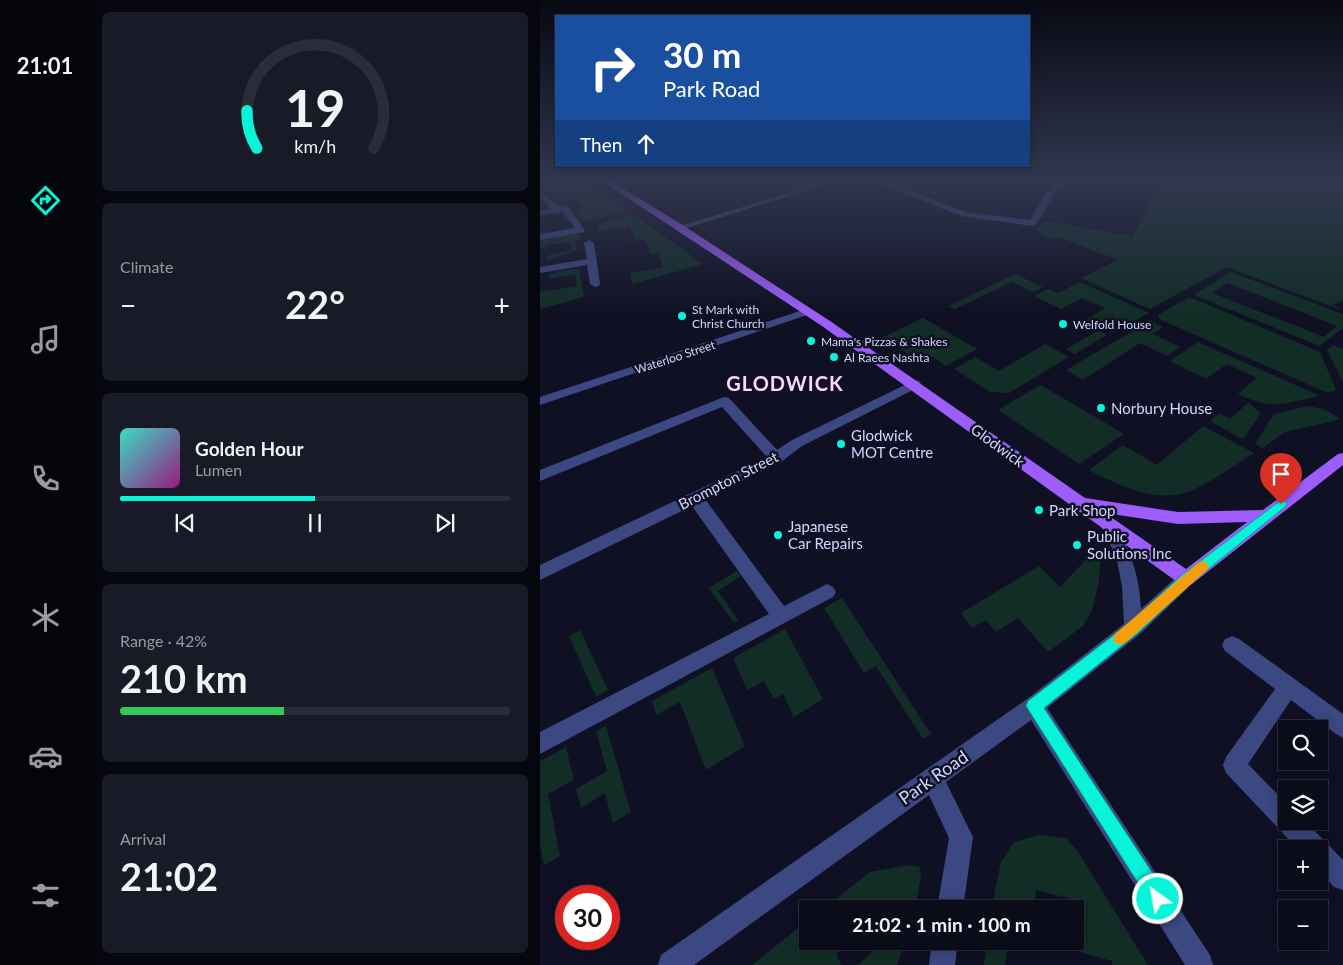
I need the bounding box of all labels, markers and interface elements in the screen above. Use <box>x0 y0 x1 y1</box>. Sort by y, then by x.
text: 30 m <box>663 33 741 75</box>
icon: right <box>580 35 645 100</box>
text: 21:01 <box>17 52 73 79</box>
text: Park Road <box>663 75 760 102</box>
text: 19 <box>285 76 345 138</box>
icon: ahead <box>632 130 660 158</box>
text: Then <box>580 133 622 156</box>
text: km/h <box>294 135 336 157</box>
icon: directions <box>28 183 63 218</box>
text: Climate <box>120 257 173 276</box>
text: 22° <box>285 281 345 327</box>
text: − <box>120 288 136 322</box>
text: + <box>494 288 510 322</box>
place label: St Mark with Christ Church <box>692 302 764 331</box>
marker: St Mark with Christ Church <box>676 310 688 322</box>
place label: Welfold House <box>1073 317 1151 332</box>
marker: Welfold House <box>1057 318 1069 330</box>
icon: music <box>28 322 63 357</box>
place label: Mama's Pizzas & Shakes <box>821 334 947 349</box>
marker: Mama's Pizzas & Shakes <box>805 335 817 347</box>
street label: Waterloo Street <box>633 337 718 377</box>
place label: Al Raees Nashta <box>844 350 929 365</box>
marker: Al Raees Nashta <box>828 351 840 363</box>
district label: GLODWICK <box>726 371 844 395</box>
place label: Norbury House <box>1111 399 1212 417</box>
marker: Norbury House <box>1095 402 1107 414</box>
street label: Glodwick <box>968 420 1028 471</box>
place label: Glodwick MOT Centre <box>851 426 933 461</box>
text: Golden Hour <box>195 437 304 460</box>
marker: Glodwick MOT Centre <box>835 438 847 450</box>
street label: Brompton Street <box>675 447 781 513</box>
pin <box>1260 453 1302 504</box>
text: Lumen <box>195 460 242 479</box>
icon: arrive <box>1267 460 1295 488</box>
icon: phone <box>28 461 63 496</box>
place label: Park Shop <box>1049 501 1115 519</box>
marker: Park Shop <box>1033 504 1045 516</box>
icon: previous <box>171 509 199 537</box>
icon: pause <box>301 509 329 537</box>
icon: next <box>431 509 459 537</box>
place label: Japanese Car Repairs <box>788 517 863 552</box>
place label: Public Solutions Inc <box>1087 527 1172 562</box>
marker: Japanese Car Repairs <box>772 529 784 541</box>
marker: Public Solutions Inc <box>1071 539 1083 551</box>
icon: climate <box>28 600 63 635</box>
text: Range · 42% <box>120 631 207 650</box>
text: 210 km <box>120 655 248 701</box>
map controls <box>1278 720 1328 950</box>
button: search <box>1278 720 1328 770</box>
icon: car <box>28 739 63 774</box>
street label: Park Road <box>894 745 972 809</box>
button: layers <box>1278 780 1328 830</box>
text: Arrival <box>120 829 166 848</box>
button: + <box>1278 840 1328 890</box>
text: 21:02 <box>120 853 218 899</box>
position arrow <box>1131 872 1183 924</box>
icon: filters <box>28 878 63 913</box>
speed limit sign: 30 <box>555 885 620 950</box>
button: − <box>1278 900 1328 950</box>
text: 21:02 · 1 min · 100 m <box>852 913 1031 936</box>

